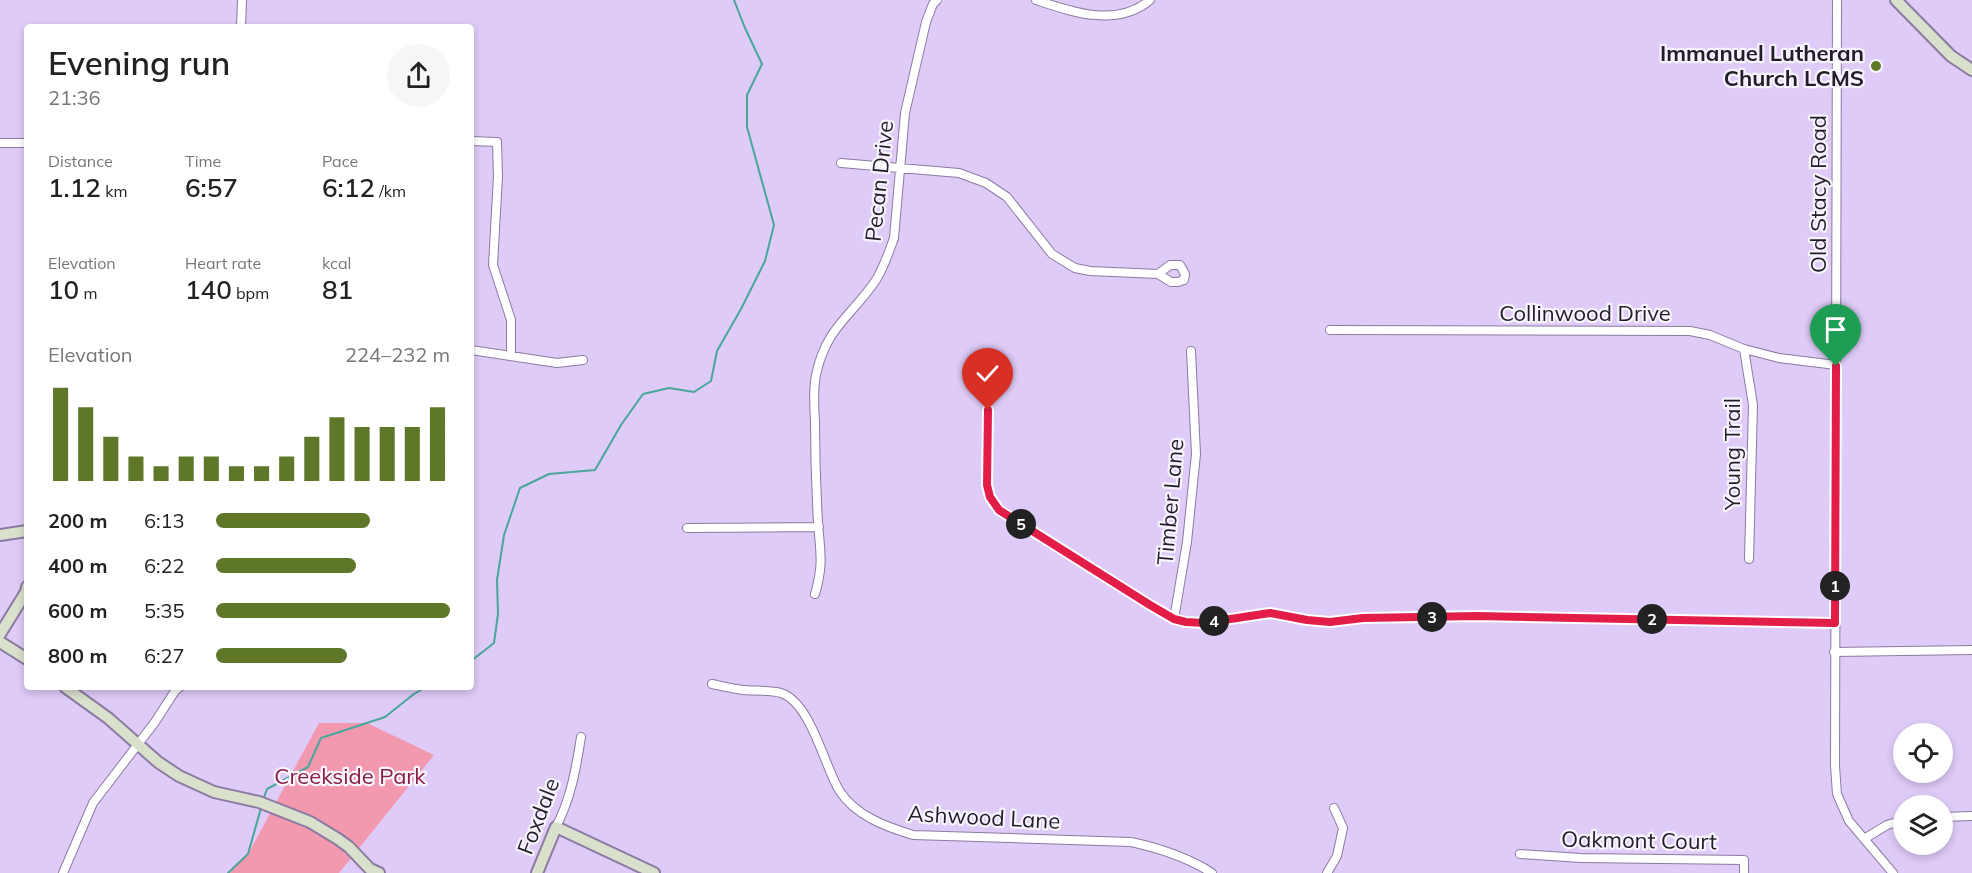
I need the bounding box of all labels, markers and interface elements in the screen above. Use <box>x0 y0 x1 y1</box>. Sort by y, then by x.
place label: Immanuel Lutheran Church LCMS <box>1660 39 1864 92</box>
text: Evening run <box>48 42 230 83</box>
button: share <box>387 44 450 107</box>
marker: Immanuel Lutheran Church LCMS <box>1869 59 1883 73</box>
text: 21:36 <box>48 85 101 110</box>
street label: Old Stacy Road <box>1804 115 1832 273</box>
street label: Pecan Drive <box>859 119 899 243</box>
text: Distance <box>48 151 113 171</box>
text: Time <box>185 151 221 171</box>
text: Pace <box>322 151 358 171</box>
text: 1.12 <box>48 171 101 204</box>
text: 6:57 <box>185 171 238 204</box>
text: 6:12 <box>322 171 375 204</box>
text: km <box>101 181 127 201</box>
text: /km <box>375 181 406 201</box>
text: Elevation <box>48 253 116 273</box>
text: Heart rate <box>185 253 261 273</box>
text: kcal <box>322 253 351 273</box>
text: 10 <box>48 273 79 306</box>
text: 140 <box>185 273 232 306</box>
text: 81 <box>322 273 353 306</box>
text: m <box>79 283 97 303</box>
text: bpm <box>232 283 269 303</box>
street label: Collinwood Drive <box>1499 299 1671 327</box>
pin <box>1810 304 1861 366</box>
icon: arrive <box>1819 313 1852 346</box>
text: Elevation <box>48 342 133 367</box>
text: 224–232 m <box>345 342 450 367</box>
pin <box>962 348 1013 410</box>
icon: check <box>971 357 1004 390</box>
street label: Young Trail <box>1718 398 1746 511</box>
street label: Timber Lane <box>1151 438 1189 566</box>
text: 200 m <box>48 508 107 533</box>
text: 6:13 <box>144 508 185 533</box>
pin: 5 <box>1006 509 1036 539</box>
text: 5 <box>1016 514 1026 534</box>
text: 400 m <box>48 553 107 578</box>
text: 6:22 <box>144 553 185 578</box>
pin: 1 <box>1820 571 1850 601</box>
text: 1 <box>1830 576 1840 596</box>
text: 600 m <box>48 598 107 623</box>
text: 5:35 <box>144 598 185 623</box>
pin: 3 <box>1417 602 1447 632</box>
pin: 2 <box>1637 604 1667 634</box>
pin: 4 <box>1199 606 1229 636</box>
text: 3 <box>1427 607 1437 627</box>
text: 2 <box>1647 609 1657 629</box>
text: 4 <box>1209 611 1219 631</box>
text: 800 m <box>48 643 107 668</box>
text: 6:27 <box>144 643 185 668</box>
map controls <box>1893 723 1953 855</box>
button: locate <box>1893 723 1953 783</box>
park label: Creekside Park <box>274 762 426 790</box>
street label: Foxdale <box>511 774 565 858</box>
button: layers <box>1893 795 1953 855</box>
street label: Ashwood Lane <box>907 799 1061 835</box>
street label: Oakmont Court <box>1561 825 1717 855</box>

